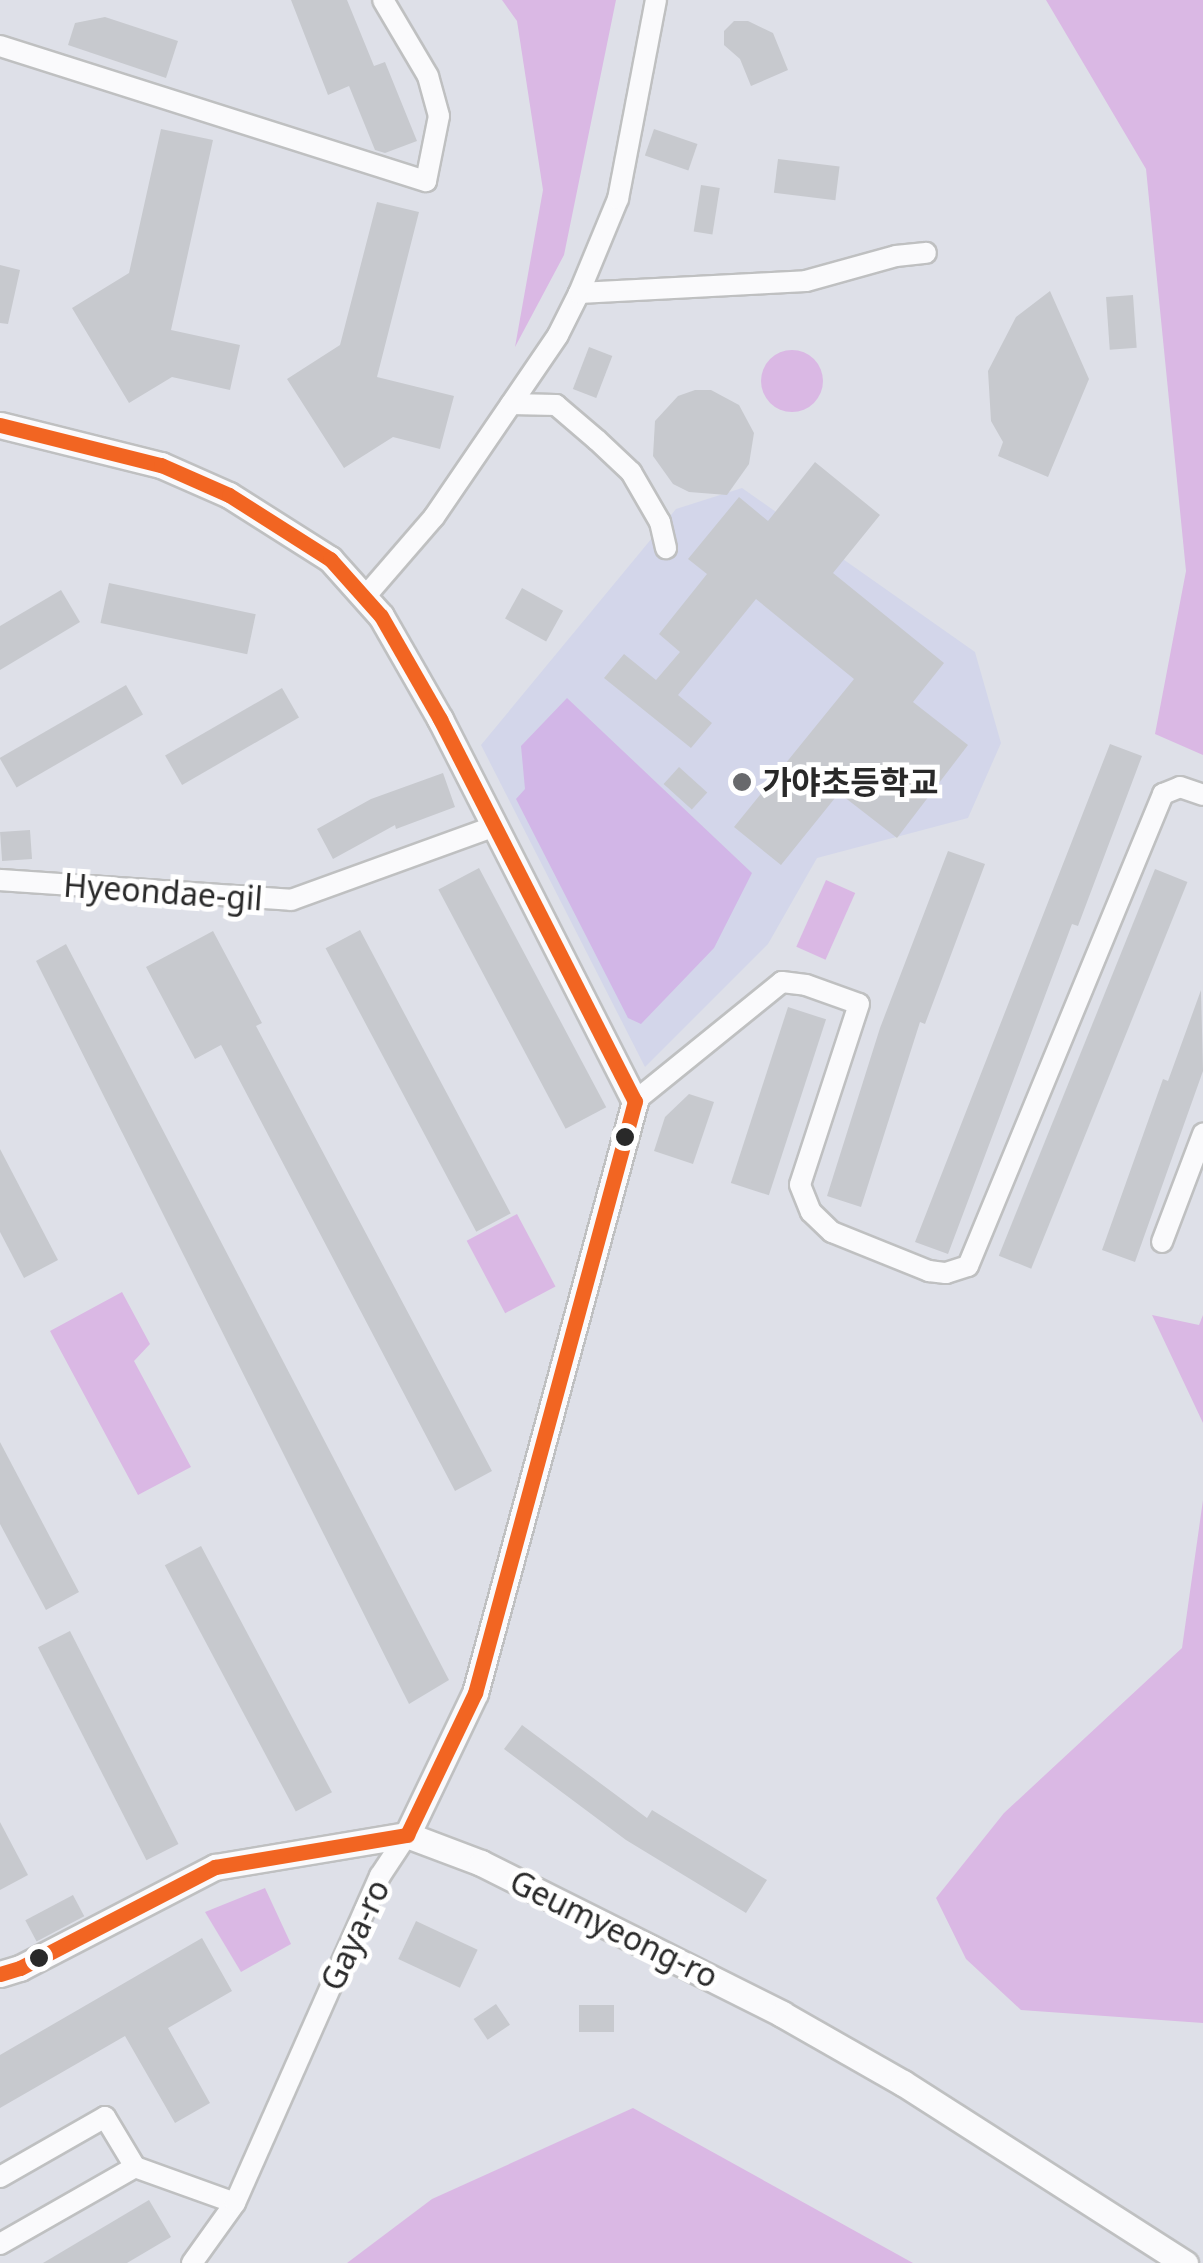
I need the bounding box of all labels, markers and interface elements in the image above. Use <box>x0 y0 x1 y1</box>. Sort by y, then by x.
place label: 가야초등학교 <box>762 763 939 801</box>
marker: 가야초등학교 <box>731 771 753 793</box>
street label: Hyeondae-gil <box>62 866 264 918</box>
unlabelled marker <box>615 1127 635 1147</box>
street label: Geumyeong-ro <box>504 1862 724 1996</box>
street label: Gaya-ro <box>313 1874 397 1996</box>
unlabelled marker <box>29 1948 49 1968</box>

